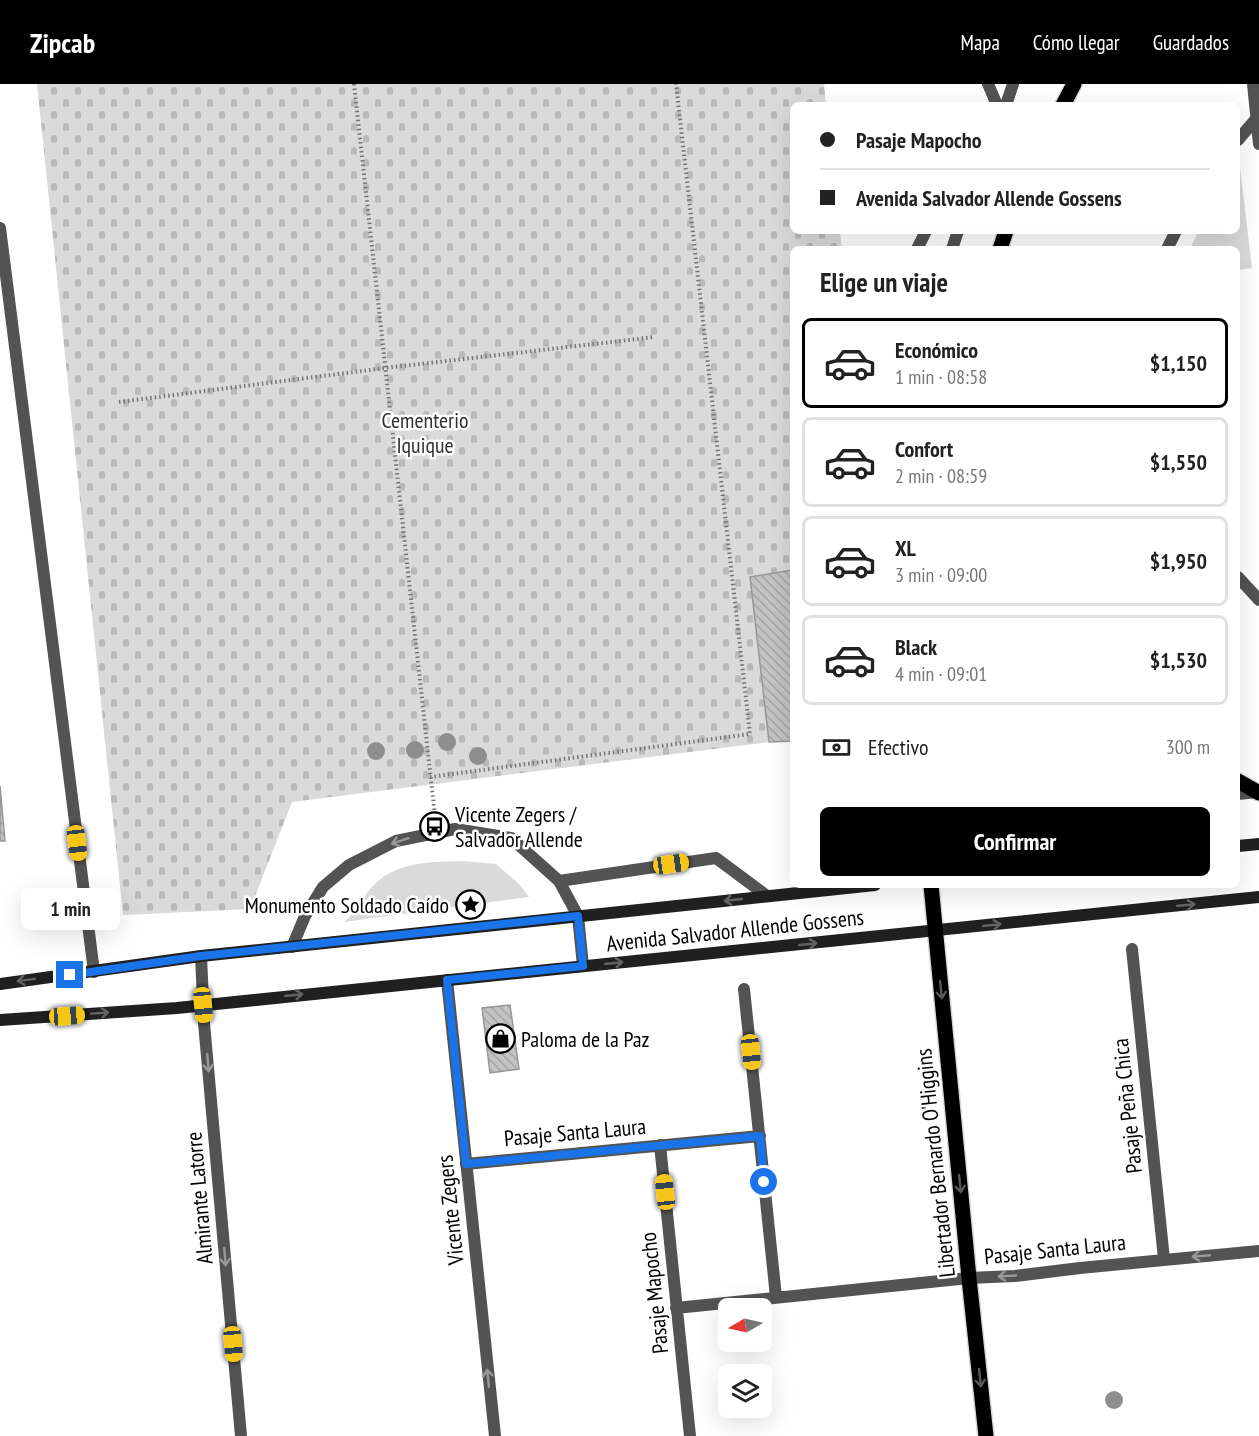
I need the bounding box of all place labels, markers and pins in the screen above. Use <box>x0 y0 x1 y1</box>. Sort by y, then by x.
place label: Vicente Zegers / Salvador Allende <box>454 800 583 853</box>
bus stop icon: Vicente Zegers / Salvador Allende <box>418 811 450 843</box>
place icon: Monumento Soldado Caído <box>454 889 486 921</box>
place label: Monumento Soldado Caído <box>245 891 449 919</box>
shop icon: Paloma de la Paz <box>484 1023 516 1055</box>
place label: Paloma de la Paz <box>521 1025 650 1053</box>

